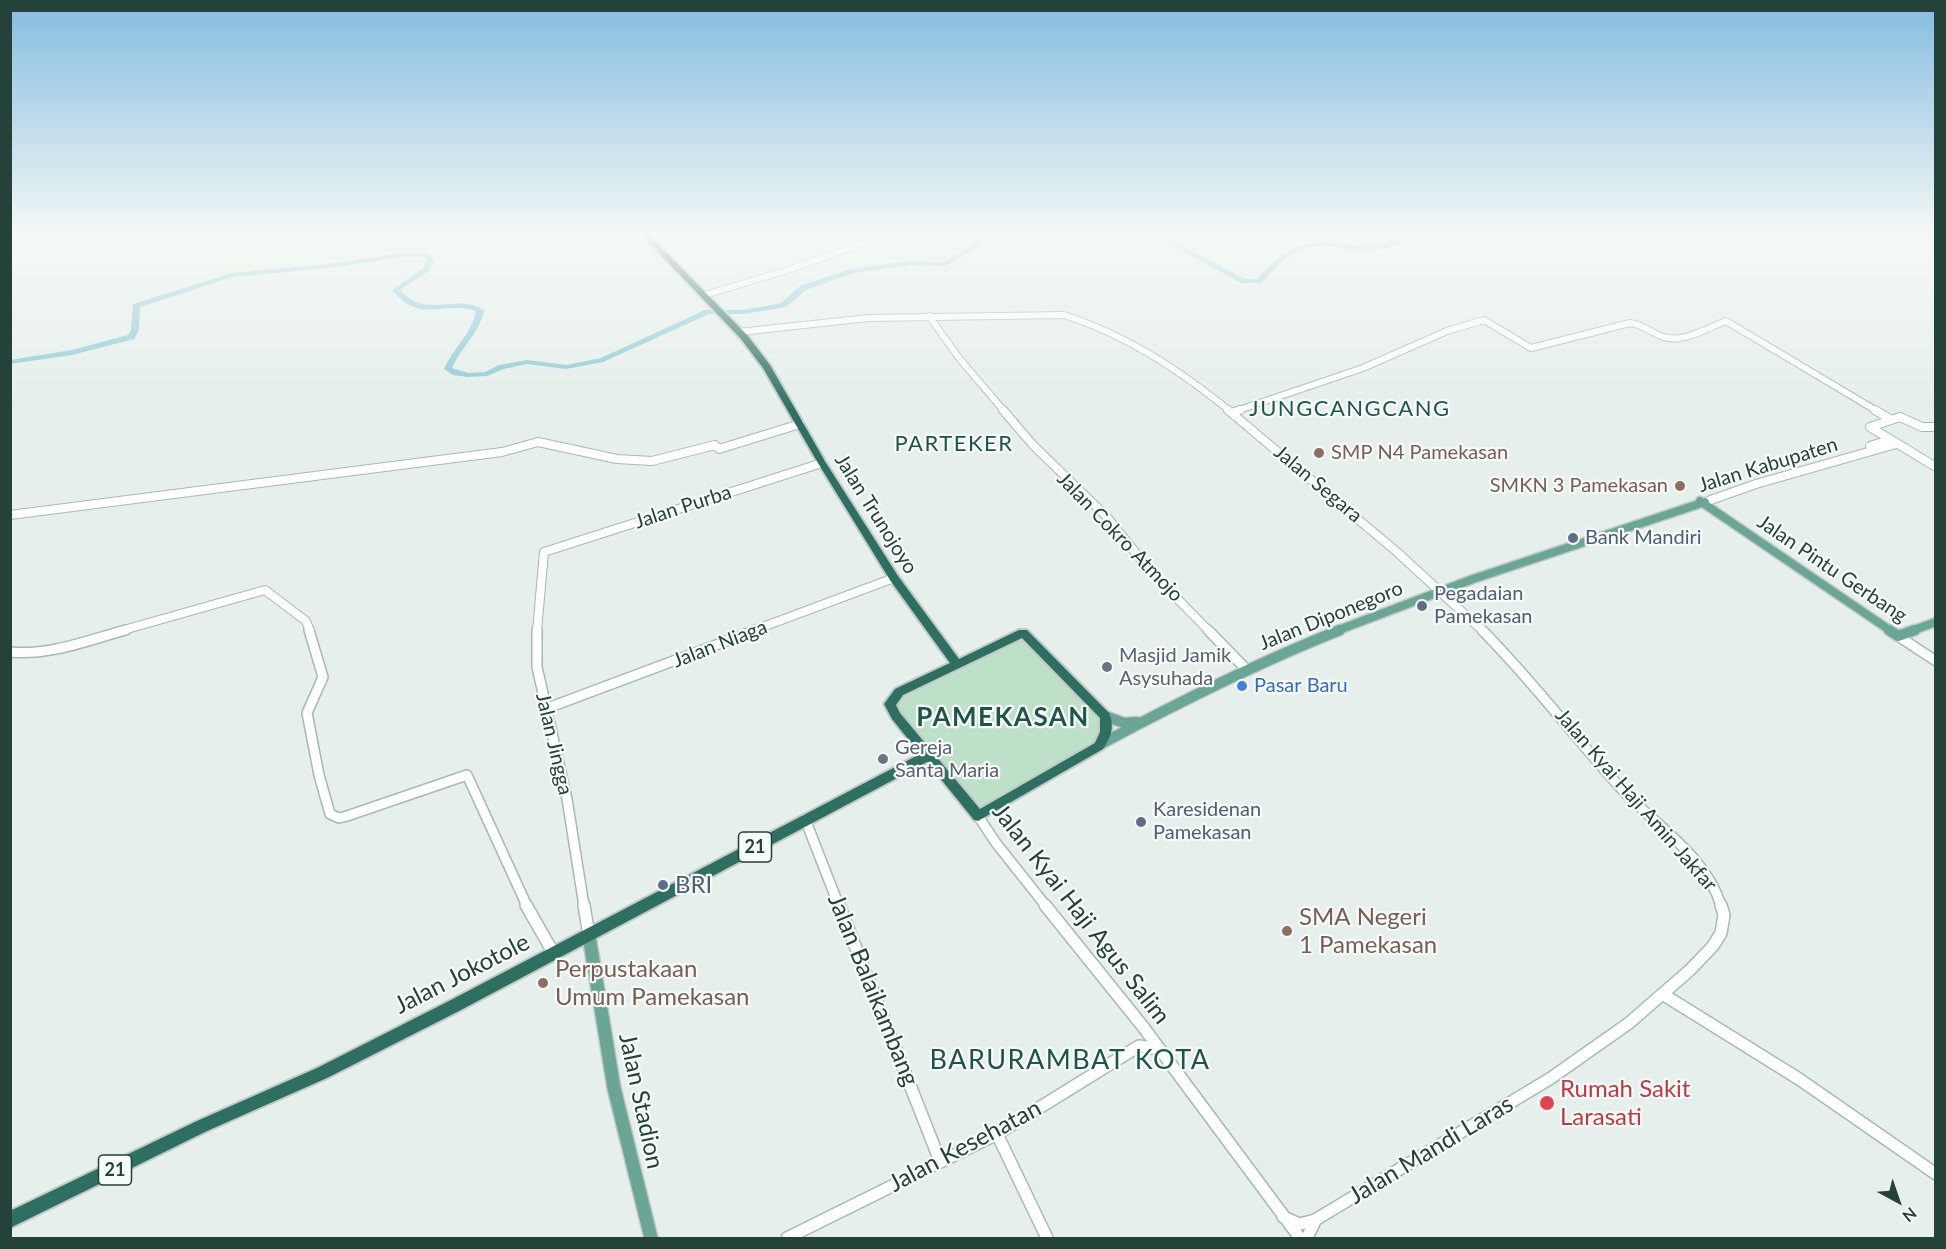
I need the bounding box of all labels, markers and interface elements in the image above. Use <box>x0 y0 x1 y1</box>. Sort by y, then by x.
district label: JUNGCANGCANG <box>1249 396 1451 422</box>
district label: PARTEKER <box>894 431 1014 457</box>
street label: Jalan Kabupaten <box>1696 432 1840 498</box>
street label: Jalan Segara <box>1269 440 1367 528</box>
place label: SMP N4 Pamekasan <box>1331 441 1508 465</box>
marker: SMP N4 Pamekasan <box>1312 446 1326 460</box>
street label: Jalan Trunojoyo <box>830 450 922 578</box>
street label: Jalan Cokro Atmojo <box>1052 467 1188 607</box>
place label: SMKN 3 Pamekasan <box>1490 474 1668 498</box>
marker: SMKN 3 Pamekasan <box>1673 479 1687 493</box>
street label: Jalan Purba <box>632 480 734 534</box>
street label: Jalan Pintu Gerbang <box>1753 510 1911 628</box>
place label: Bank Mandiri <box>1585 526 1702 550</box>
marker: Bank Mandiri <box>1566 531 1580 545</box>
street label: Jalan Diponegoro <box>1256 576 1406 656</box>
place label: Pegadaian Pamekasan <box>1434 582 1532 629</box>
marker: Pegadaian Pamekasan <box>1415 599 1429 613</box>
street label: Jalan Niaga <box>669 615 771 673</box>
place label: Masjid Jamik Asysuhada <box>1119 644 1231 691</box>
marker: Masjid Jamik Asysuhada <box>1100 660 1114 674</box>
place label: Pasar Baru <box>1254 674 1348 698</box>
marker: Pasar Baru <box>1235 679 1249 693</box>
street label: Jalan Jingga <box>531 691 577 797</box>
district label: PAMEKASAN <box>916 702 1090 734</box>
street label: Jalan Kyai Haji Amin Jakfar <box>1550 704 1722 896</box>
place label: Gereja Santa Maria <box>895 736 999 783</box>
marker: Gereja Santa Maria <box>876 752 890 766</box>
street label: Jalan Kyai Haji Agus Salim <box>986 798 1176 1030</box>
place label: Karesidenan Pamekasan <box>1153 798 1261 845</box>
marker: Karesidenan Pamekasan <box>1134 815 1148 829</box>
road number: 21 <box>738 832 771 862</box>
place label: BRI <box>675 871 712 899</box>
marker: BRI <box>656 878 670 892</box>
street label: Jalan Balaikambang <box>821 890 925 1090</box>
place label: SMA Negeri 1 Pamekasan <box>1299 903 1437 959</box>
marker: SMA Negeri 1 Pamekasan <box>1280 924 1294 938</box>
street label: Jalan Jokotole <box>390 928 534 1020</box>
place label: Perpustakaan Umum Pamekasan <box>555 955 749 1011</box>
marker: Perpustakaan Umum Pamekasan <box>536 976 550 990</box>
street label: Jalan Stadion <box>613 1031 669 1171</box>
district label: BARURAMBAT KOTA <box>929 1044 1211 1076</box>
place label: Rumah Sakit Larasati <box>1560 1075 1690 1131</box>
street label: Jalan Mandi Laras <box>1344 1090 1518 1210</box>
street label: Jalan Kesehatan <box>884 1094 1046 1198</box>
marker: Rumah Sakit Larasati <box>1538 1094 1556 1112</box>
road number: 21 <box>98 1155 132 1185</box>
north arrow <box>1868 1171 1928 1231</box>
text: N <box>1899 1204 1921 1226</box>

